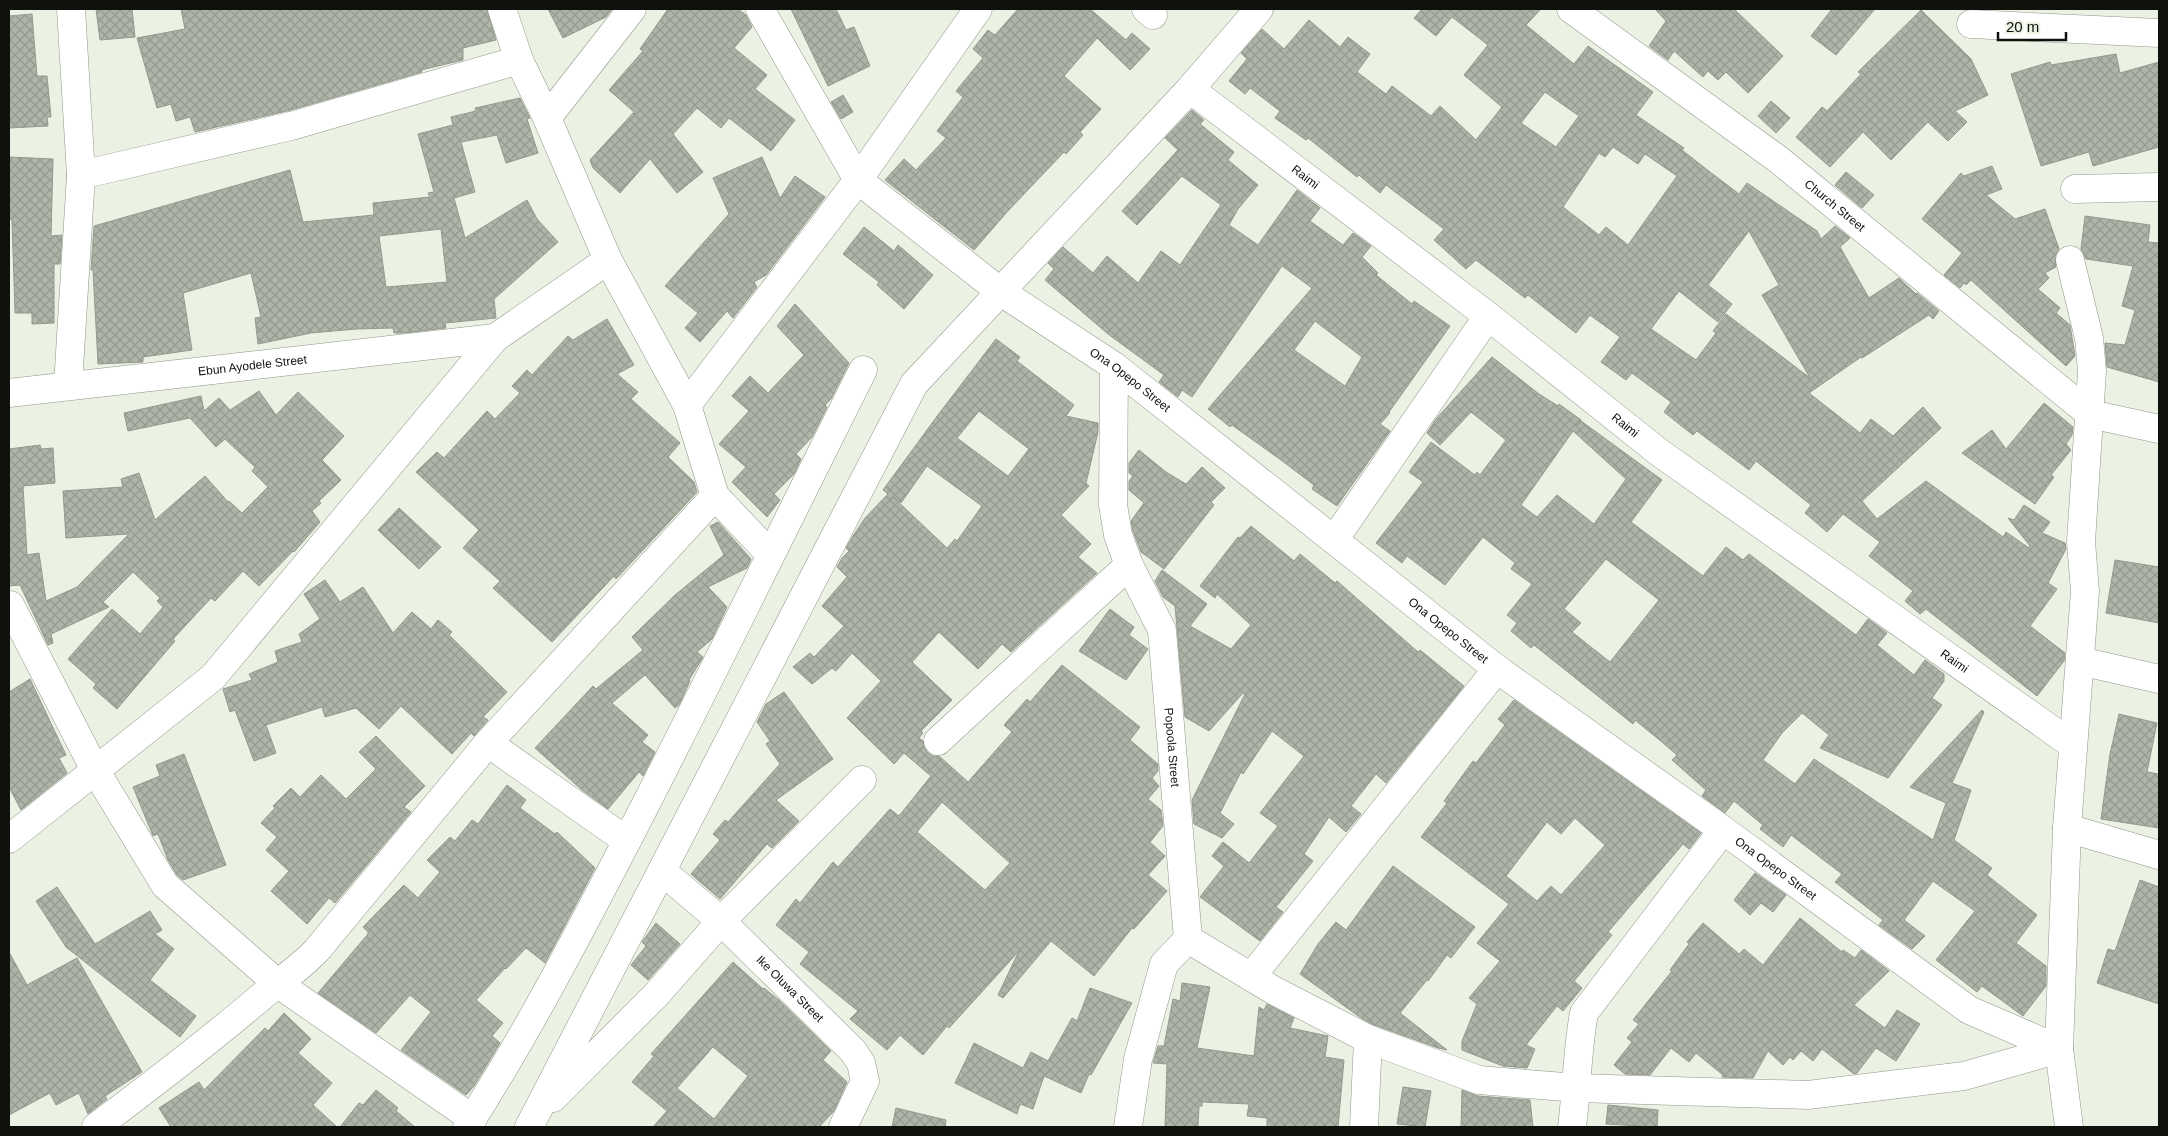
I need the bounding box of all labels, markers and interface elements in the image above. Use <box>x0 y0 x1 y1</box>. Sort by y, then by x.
scale bar <box>1998 10 2066 42</box>
text: 20 m <box>2006 18 2039 35</box>
street label: Raimi <box>1289 162 1322 192</box>
street label: Church Street <box>1802 177 1868 235</box>
street label: Ona Opepo Street <box>1087 345 1174 415</box>
street label: Ebun Ayodele Street <box>197 352 308 379</box>
street label: Raimi <box>1609 410 1642 440</box>
street label: Ona Opepo Street <box>1406 595 1491 667</box>
street label: Raimi <box>1938 647 1971 676</box>
street label: Popoola Street <box>1162 707 1182 788</box>
street label: Ona Opepo Street <box>1732 834 1820 903</box>
street label: Ike Oluwa Street <box>753 953 827 1025</box>

